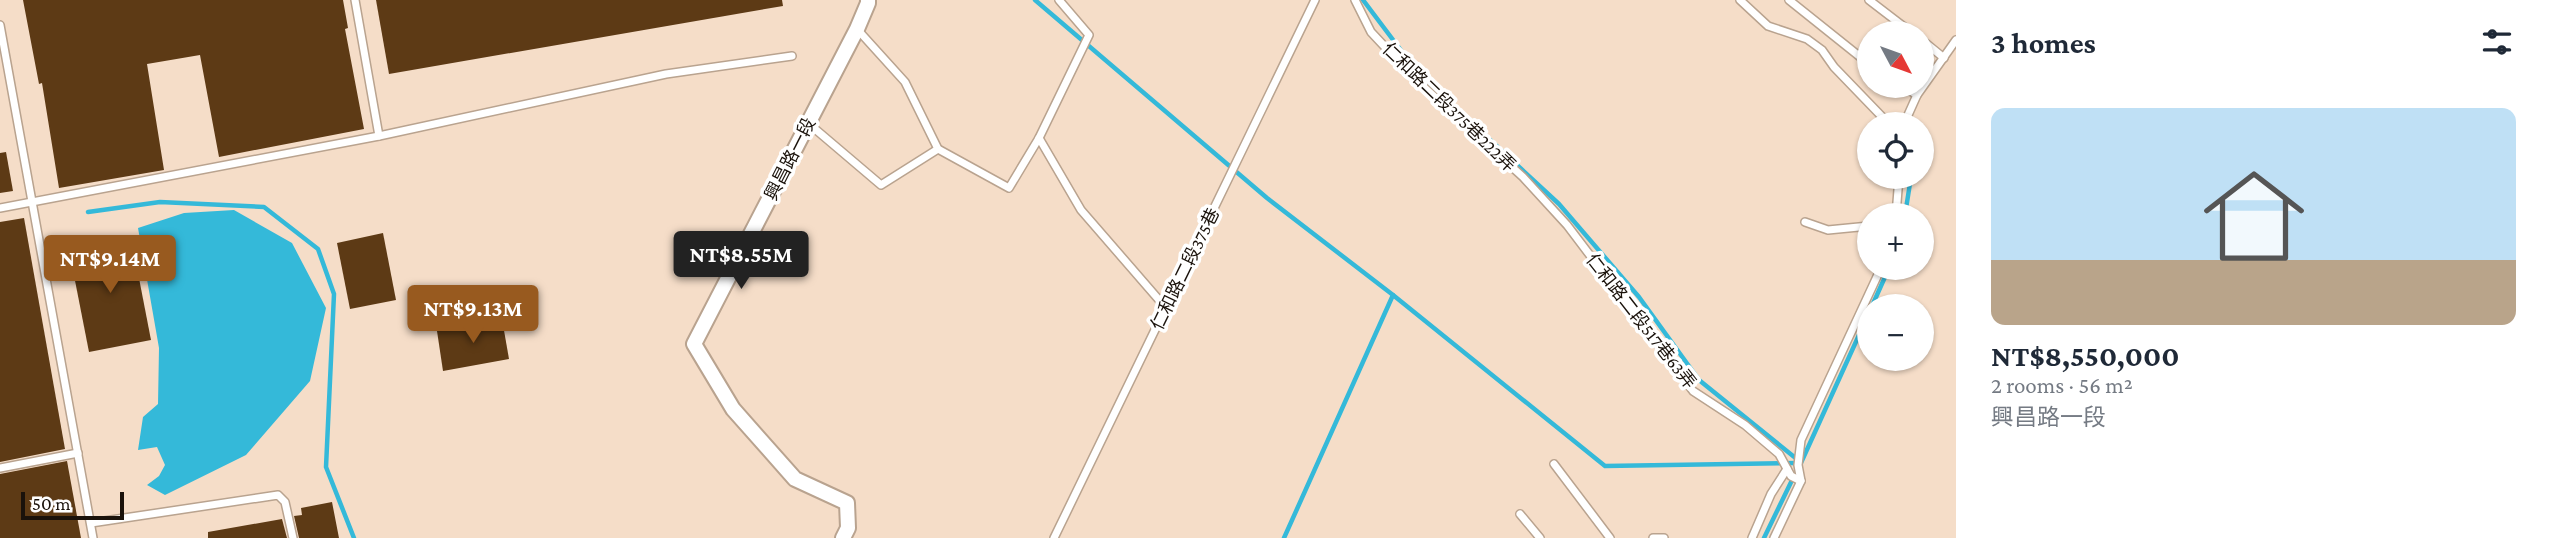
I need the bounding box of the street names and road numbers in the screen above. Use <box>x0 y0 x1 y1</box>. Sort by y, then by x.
street label: 仁和路二段375巷222弄 <box>1379 38 1519 176</box>
street label: 興昌路一段 <box>761 114 819 204</box>
street label: 仁和路二段375巷 <box>1147 205 1223 333</box>
street label: 仁和路二段517巷63弄 <box>1582 250 1700 392</box>

